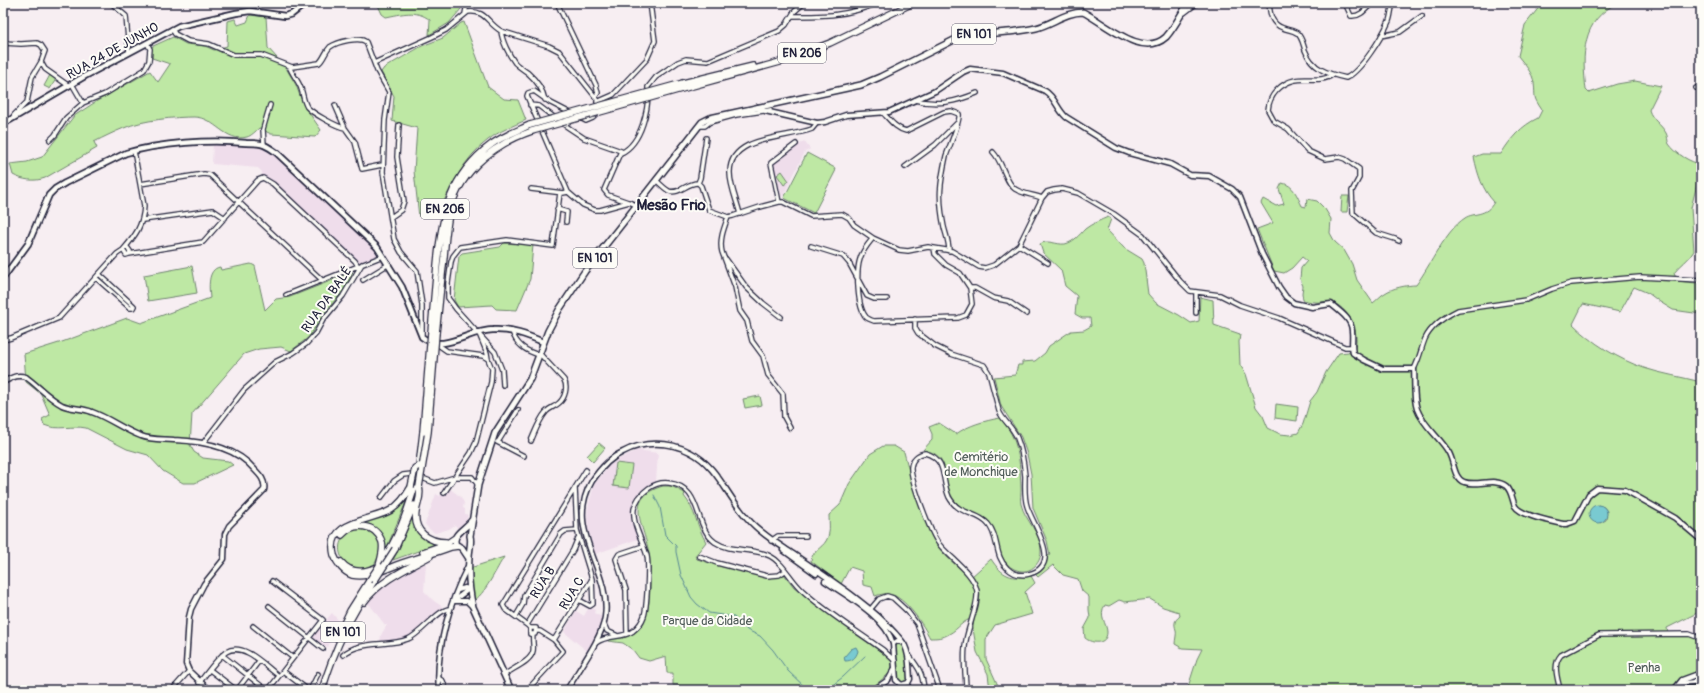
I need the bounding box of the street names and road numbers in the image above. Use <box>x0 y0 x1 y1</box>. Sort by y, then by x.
street label: RUA 24 DE JUNHO <box>64 19 161 83</box>
road number: EN 101 <box>952 24 996 44</box>
road number: EN 206 <box>778 43 826 63</box>
road number: EN 206 <box>421 199 469 219</box>
road number: EN 101 <box>573 248 617 268</box>
street label: RUA DA BALÉ <box>298 263 356 336</box>
street label: RUA B <box>527 564 559 602</box>
street label: RUA C <box>556 574 588 613</box>
road number: EN 101 <box>321 622 365 642</box>

